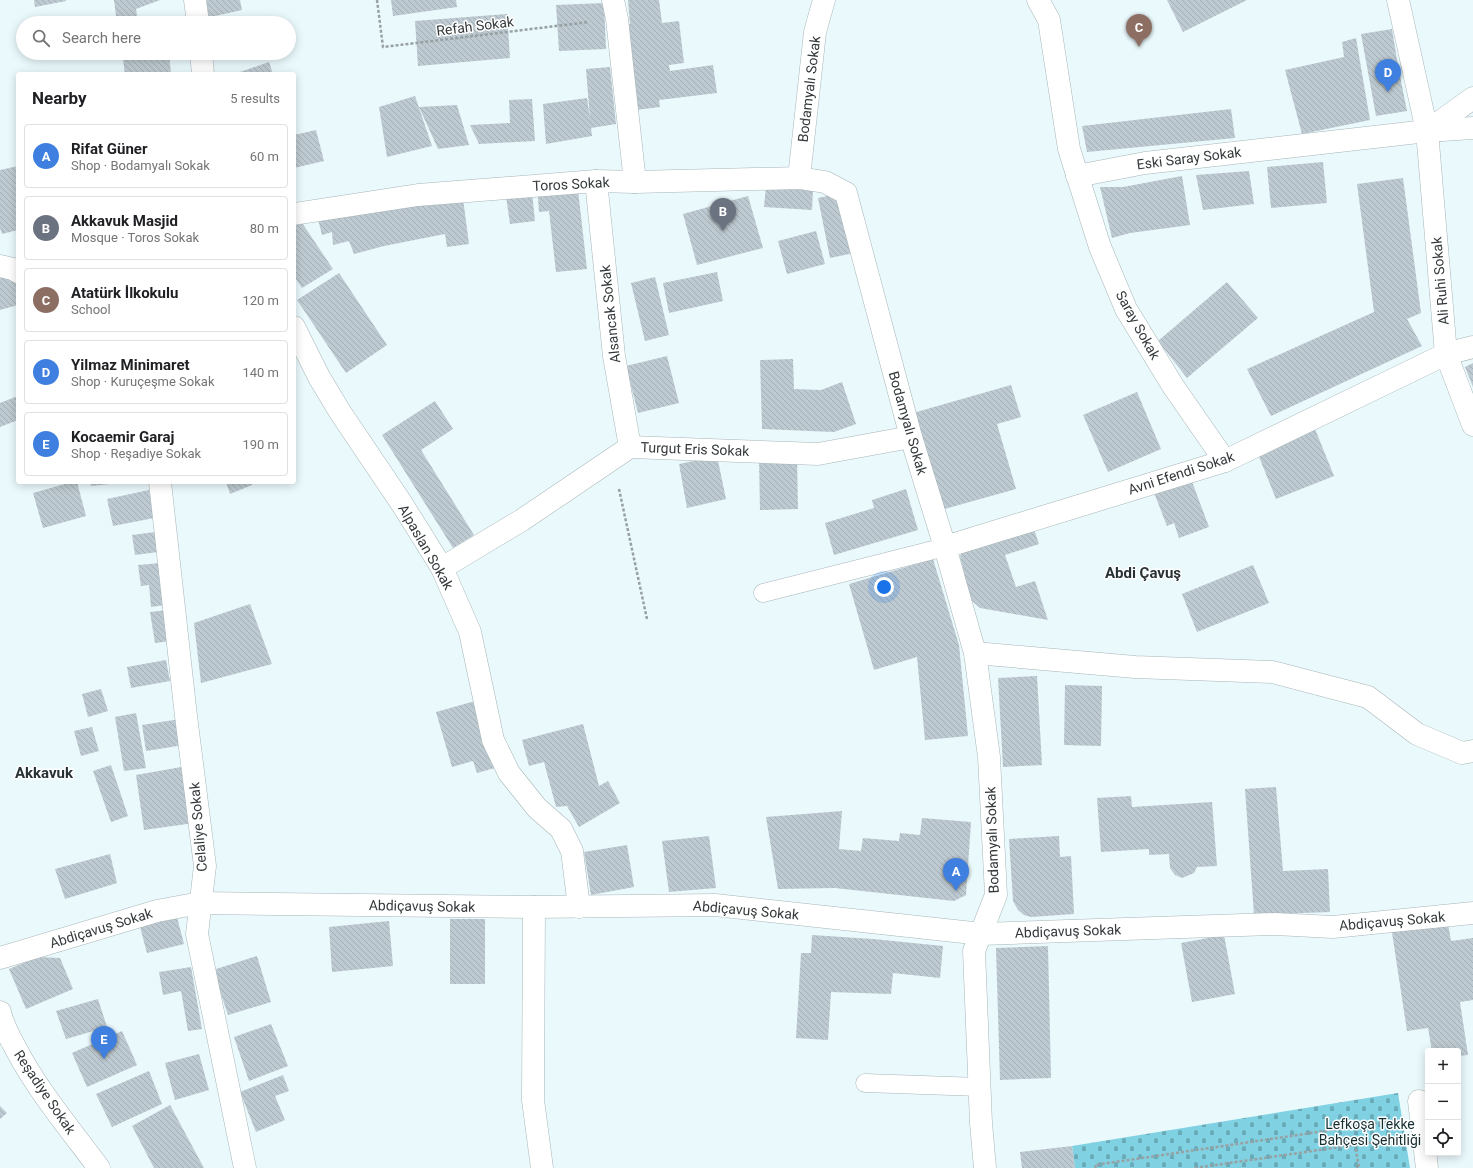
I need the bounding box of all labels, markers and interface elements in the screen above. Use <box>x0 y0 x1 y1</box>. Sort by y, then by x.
street label: Refah Sokak <box>435 13 515 39</box>
pin: C <box>1126 14 1152 47</box>
search box <box>16 16 296 60</box>
icon: search <box>30 27 52 49</box>
text: Search here <box>62 29 141 47</box>
street label: Bodamyalı Sokak <box>795 34 824 143</box>
pin: D <box>1375 59 1401 92</box>
text: Nearby <box>32 88 87 108</box>
text: 5 results <box>230 91 280 106</box>
text: Rifat Güner <box>71 140 147 158</box>
street label: Eski Saray Sokak <box>1136 144 1243 172</box>
text: A <box>42 149 50 164</box>
text: 60 m <box>250 149 279 164</box>
text: Shop · Bodamyalı Sokak <box>71 158 210 173</box>
street label: Toros Sokak <box>532 174 611 194</box>
pin: B <box>710 198 736 231</box>
text: Akkavuk Masjid <box>71 212 178 230</box>
text: B <box>42 221 50 236</box>
text: 80 m <box>250 221 279 236</box>
text: Mosque · Toros Sokak <box>71 230 199 245</box>
street label: Ali Ruhi Sokak <box>1428 235 1452 326</box>
street label: Alsancak Sokak <box>597 263 623 364</box>
text: Atatürk İlkokulu <box>71 284 178 302</box>
street label: Saray Sokak <box>1113 288 1164 363</box>
text: C <box>42 293 50 308</box>
text: 120 m <box>242 293 279 308</box>
text: School <box>71 302 111 317</box>
text: Yilmaz Minimaret <box>71 356 190 374</box>
text: D <box>42 365 50 380</box>
text: 140 m <box>242 365 279 380</box>
street label: Bodamyalı Sokak <box>886 369 931 478</box>
text: Shop · Kuruçeşme Sokak <box>71 374 215 389</box>
text: Kocaemir Garaj <box>71 428 174 446</box>
text: E <box>42 437 50 452</box>
text: 190 m <box>242 437 279 452</box>
street label: Turgut Eris Sokak <box>640 439 750 459</box>
text: Shop · Reşadiye Sokak <box>71 446 201 461</box>
street label: Avni Efendi Sokak <box>1126 448 1237 498</box>
street label: Alpaslan Sokak <box>395 502 457 593</box>
district label: Abdi Çavuş <box>1105 564 1181 582</box>
your location <box>874 577 894 597</box>
district label: Akkavuk <box>15 764 74 782</box>
street label: Celaliye Sokak <box>186 781 210 872</box>
street label: Bodamyalı Sokak <box>982 785 1002 894</box>
pin: A <box>943 858 969 891</box>
street label: Abdiçavuş Sokak <box>369 897 476 915</box>
street label: Abdiçavuş Sokak <box>692 897 801 923</box>
street label: Abdiçavuş Sokak <box>48 905 155 951</box>
street label: Abdiçavuş Sokak <box>1338 908 1447 934</box>
street label: Abdiçavuş Sokak <box>1015 921 1122 941</box>
pin: E <box>91 1026 117 1059</box>
street label: Reşadiye Sokak <box>11 1047 79 1138</box>
map controls <box>1425 1048 1461 1156</box>
button: + <box>1425 1048 1461 1084</box>
button: − <box>1425 1084 1461 1120</box>
park label: Lefkoşa Tekke Bahçesi Şehitliği <box>1319 1116 1421 1148</box>
button: locate <box>1425 1120 1461 1156</box>

